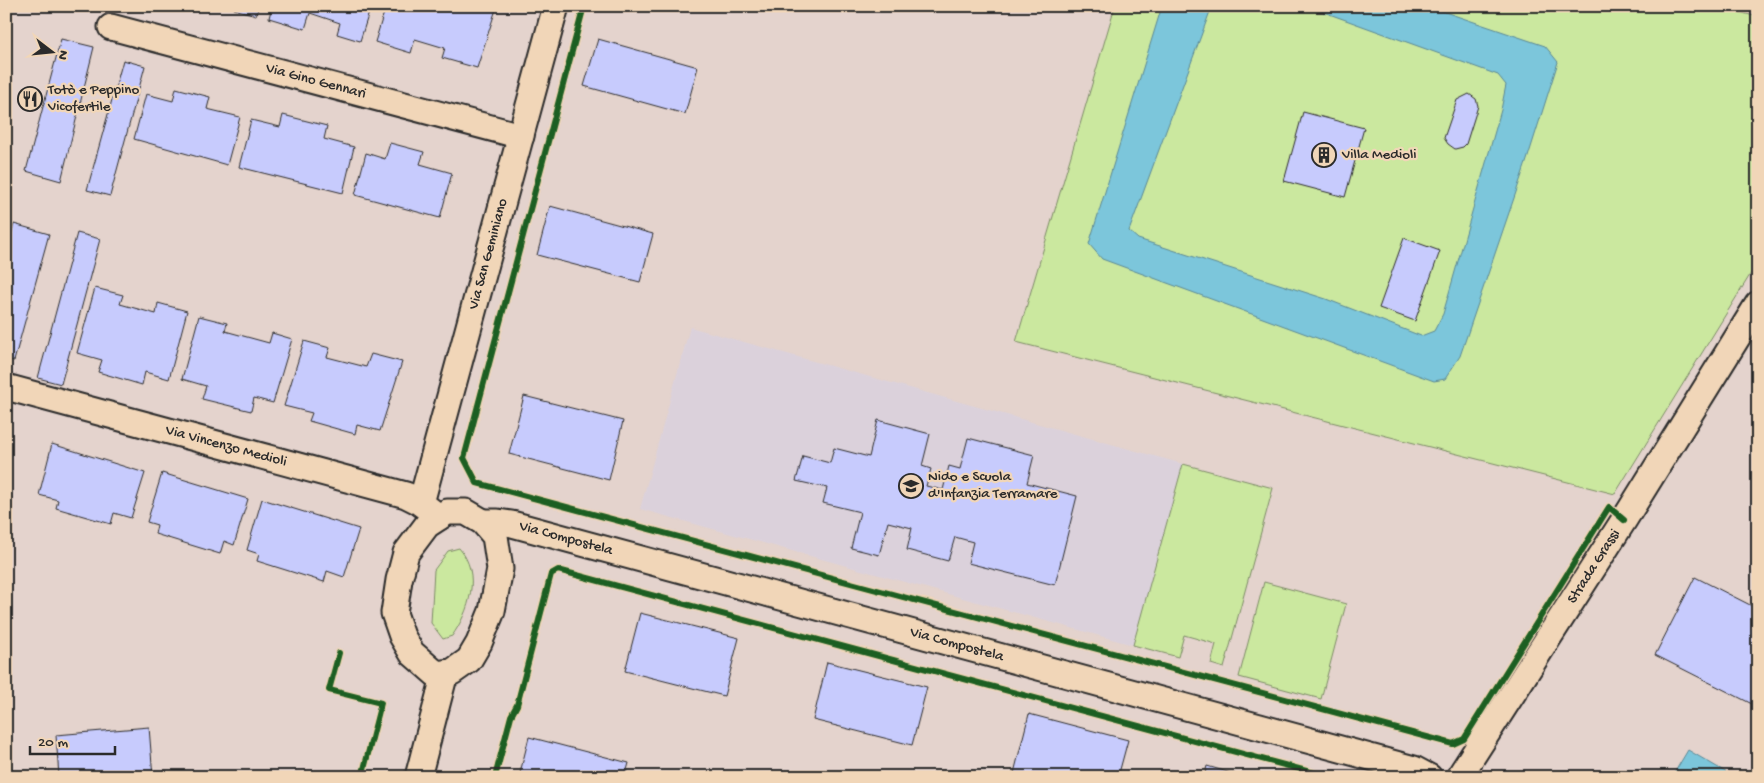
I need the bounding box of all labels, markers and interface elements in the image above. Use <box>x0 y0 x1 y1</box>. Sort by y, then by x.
north arrow <box>28 28 78 78</box>
text: N <box>53 48 72 62</box>
street label: Via Gino Gennari <box>263 59 368 103</box>
place label: Totò e Peppino Vicofertile <box>47 81 139 116</box>
restaurant icon: Totò e Peppino Vicofertile <box>17 86 43 112</box>
building icon: Villa Medioli <box>1311 142 1337 168</box>
place label: Villa Medioli <box>1341 146 1417 164</box>
street label: Via San Geminiano <box>465 196 512 313</box>
street label: Via Vincenzo Medioli <box>163 421 289 471</box>
place label: Nido e Scuola d'Infanzia Terramare <box>928 468 1058 503</box>
school or university icon: Nido e Scuola d'Infanzia Terramare <box>898 473 924 499</box>
street label: Via Compostela <box>516 517 615 560</box>
street label: Strada Grassi <box>1564 526 1625 607</box>
street label: Via Compostela <box>907 623 1006 666</box>
scale bar <box>30 723 115 755</box>
text: 20 m <box>38 734 68 752</box>

